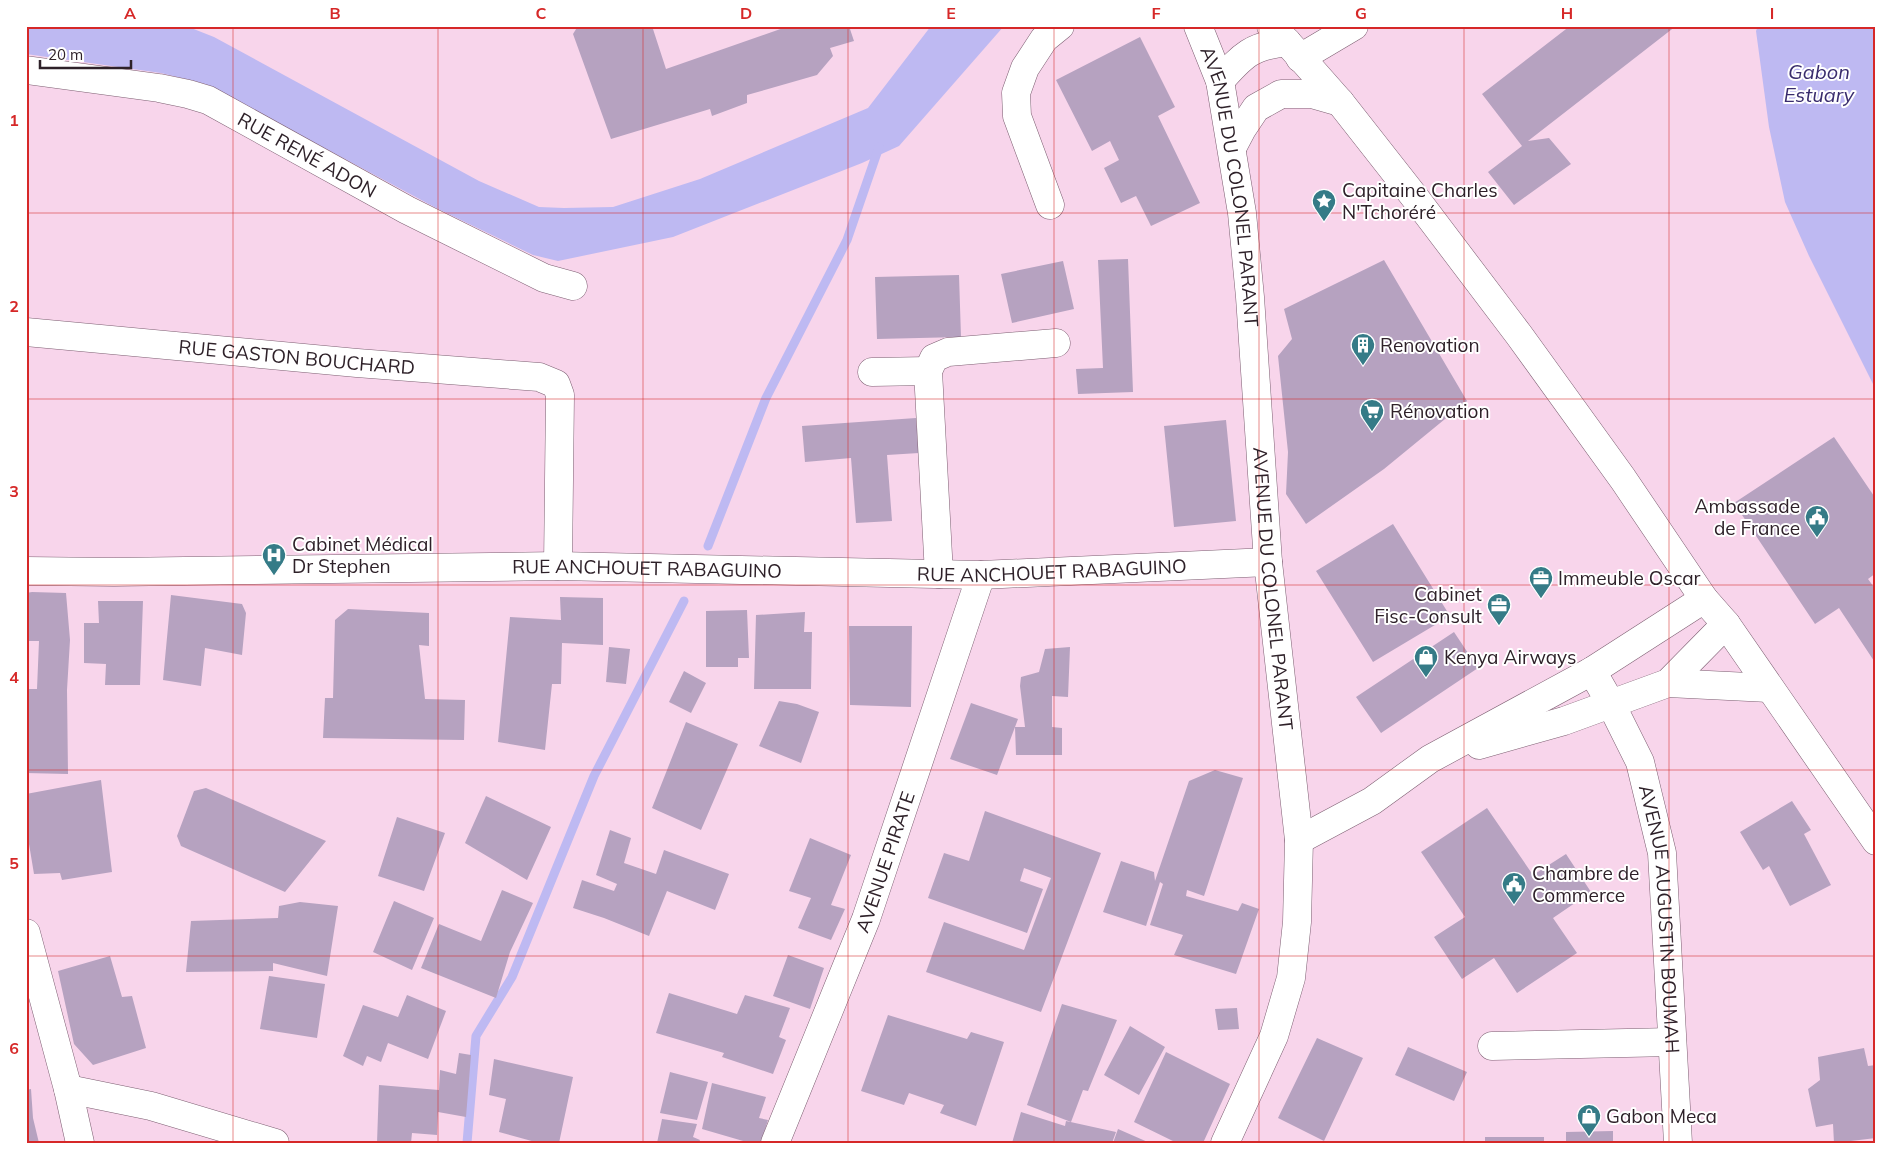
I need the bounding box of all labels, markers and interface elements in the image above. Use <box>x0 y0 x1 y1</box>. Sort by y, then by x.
text: A <box>124 3 136 23</box>
text: B <box>329 3 341 23</box>
text: C <box>536 3 547 23</box>
text: D <box>740 3 752 23</box>
text: E <box>946 3 956 23</box>
text: F <box>1151 3 1161 23</box>
text: G <box>1355 3 1367 23</box>
text: H <box>1561 3 1573 23</box>
text: I <box>1770 3 1774 23</box>
scale bar <box>40 38 131 70</box>
street label: AVENUE DU COLONEL PARANT <box>1195 43 1264 328</box>
text: 20 m <box>48 45 83 64</box>
water label: Gabon Estuary <box>1784 59 1856 107</box>
street label: RUE RENÉ ADON <box>234 107 381 203</box>
text: 1 <box>9 110 19 130</box>
place label: Capitaine Charles N'Tchoréré <box>1342 178 1498 224</box>
place icon: Capitaine Charles N'Tchoréré <box>1311 188 1337 222</box>
text: 2 <box>9 296 19 316</box>
building icon: Renovation <box>1350 332 1376 366</box>
place label: Renovation <box>1380 333 1480 357</box>
street label: RUE GASTON BOUCHARD <box>178 334 416 379</box>
supermarket icon: Rénovation <box>1359 398 1385 432</box>
place label: Rénovation <box>1390 399 1490 423</box>
street label: AVENUE DU COLONEL PARANT <box>1248 446 1299 732</box>
text: 3 <box>9 481 19 501</box>
place label: Ambassade de France <box>1695 494 1800 540</box>
public building icon: Ambassade de France <box>1804 504 1830 538</box>
place label: Cabinet Médical Dr Stephen <box>292 532 433 578</box>
hospital icon: Cabinet Médical Dr Stephen <box>261 542 287 576</box>
street label: RUE ANCHOUET RABAGUINO <box>512 554 782 583</box>
street label: RUE ANCHOUET RABAGUINO <box>917 554 1187 587</box>
office icon: Immeuble Oscar <box>1528 565 1554 599</box>
place label: Immeuble Oscar <box>1558 566 1701 590</box>
place label: Cabinet Fisc-Consult <box>1374 582 1482 628</box>
office icon: Cabinet Fisc-Consult <box>1486 592 1512 626</box>
shop icon: Kenya Airways <box>1413 644 1439 678</box>
place label: Kenya Airways <box>1444 645 1576 669</box>
text: 4 <box>9 667 19 687</box>
street label: AVENUE AUGUSTIN BOUMAH <box>1634 782 1685 1054</box>
street label: AVENUE PIRATE <box>850 788 920 936</box>
text: 5 <box>9 853 19 873</box>
place label: Chambre de Commerce <box>1532 861 1639 907</box>
public building icon: Chambre de Commerce <box>1501 871 1527 905</box>
text: 6 <box>9 1038 19 1058</box>
shop icon: Gabon Meca <box>1576 1103 1602 1137</box>
place label: Gabon Meca <box>1606 1104 1717 1128</box>

